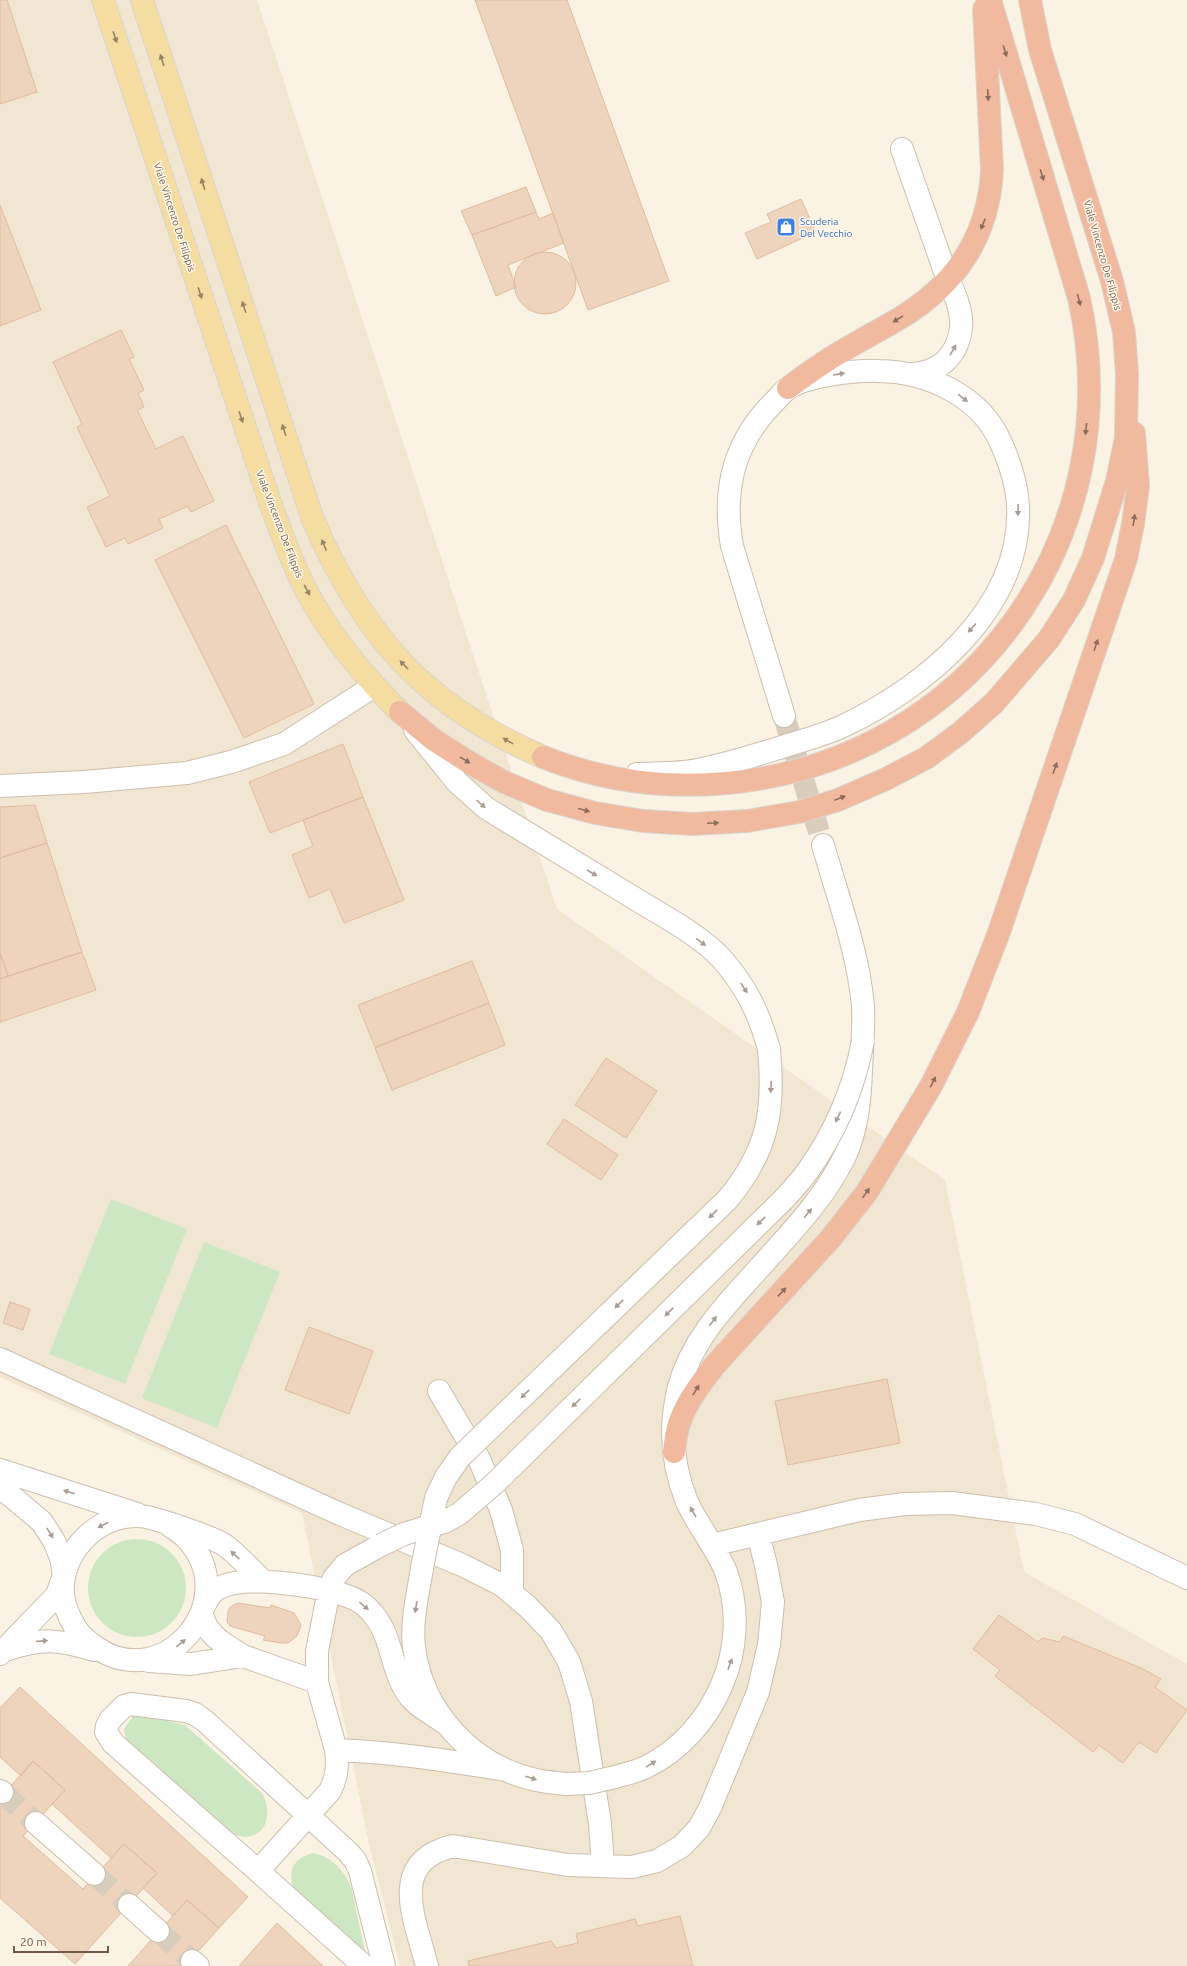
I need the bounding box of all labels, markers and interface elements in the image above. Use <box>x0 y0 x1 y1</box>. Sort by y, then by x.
one-way arrow <box>112 31 118 43</box>
one-way arrow <box>1002 45 1008 57</box>
one-way arrow <box>158 54 164 66</box>
one-way arrow <box>985 89 992 101</box>
street label: Viale Vincenzo De Filippis <box>152 161 197 273</box>
one-way arrow <box>1039 170 1045 182</box>
one-way arrow <box>199 177 205 189</box>
street label: Viale Vincenzo De Filippis <box>1082 199 1124 311</box>
shop icon: Scuderia Del Vecchio <box>775 216 797 238</box>
place label: Scuderia Del Vecchio <box>800 216 852 239</box>
one-way arrow <box>979 218 985 230</box>
one-way arrow <box>197 288 203 300</box>
one-way arrow <box>1076 294 1082 306</box>
one-way arrow <box>240 301 246 313</box>
one-way arrow <box>893 315 903 323</box>
one-way arrow <box>950 344 957 356</box>
one-way arrow <box>833 371 845 377</box>
one-way arrow <box>957 394 968 402</box>
one-way arrow <box>238 411 244 423</box>
one-way arrow <box>1083 423 1090 435</box>
one-way arrow <box>281 424 287 436</box>
street label: Viale Vincenzo De Filippis <box>254 469 305 579</box>
one-way arrow <box>1015 504 1021 517</box>
one-way arrow <box>1131 514 1137 526</box>
one-way arrow <box>321 540 327 551</box>
one-way arrow <box>303 585 310 596</box>
one-way arrow <box>968 623 977 633</box>
one-way arrow <box>1094 638 1100 650</box>
one-way arrow <box>399 659 408 670</box>
one-way arrow <box>502 738 514 744</box>
one-way arrow <box>460 756 470 764</box>
one-way arrow <box>1052 761 1058 773</box>
one-way arrow <box>835 795 847 801</box>
one-way arrow <box>476 800 486 809</box>
one-way arrow <box>578 808 591 814</box>
one-way arrow <box>707 820 719 827</box>
one-way arrow <box>586 869 598 876</box>
one-way arrow <box>696 938 707 947</box>
one-way arrow <box>740 982 747 994</box>
one-way arrow <box>930 1076 936 1088</box>
one-way arrow <box>768 1081 775 1093</box>
one-way arrow <box>835 1112 841 1123</box>
one-way arrow <box>861 1188 870 1199</box>
one-way arrow <box>803 1207 812 1218</box>
one-way arrow <box>708 1209 718 1219</box>
one-way arrow <box>756 1216 766 1226</box>
one-way arrow <box>777 1287 786 1298</box>
one-way arrow <box>614 1299 624 1309</box>
one-way arrow <box>664 1307 674 1317</box>
one-way arrow <box>709 1316 717 1327</box>
one-way arrow <box>693 1384 700 1396</box>
one-way arrow <box>520 1389 530 1399</box>
one-way arrow <box>571 1398 581 1408</box>
one-way arrow <box>63 1489 75 1495</box>
one-way arrow <box>689 1506 696 1518</box>
one-way arrow <box>97 1522 109 1528</box>
one-way arrow <box>46 1527 53 1539</box>
one-way arrow <box>230 1550 240 1559</box>
one-way arrow <box>413 1601 419 1613</box>
one-way arrow <box>359 1602 370 1611</box>
one-way arrow <box>36 1638 48 1644</box>
one-way arrow <box>175 1638 186 1647</box>
one-way arrow <box>727 1658 733 1670</box>
one-way arrow <box>645 1760 657 1767</box>
one-way arrow <box>525 1775 537 1781</box>
scale bar <box>14 1928 108 1954</box>
text: 20 m <box>20 1935 47 1948</box>

